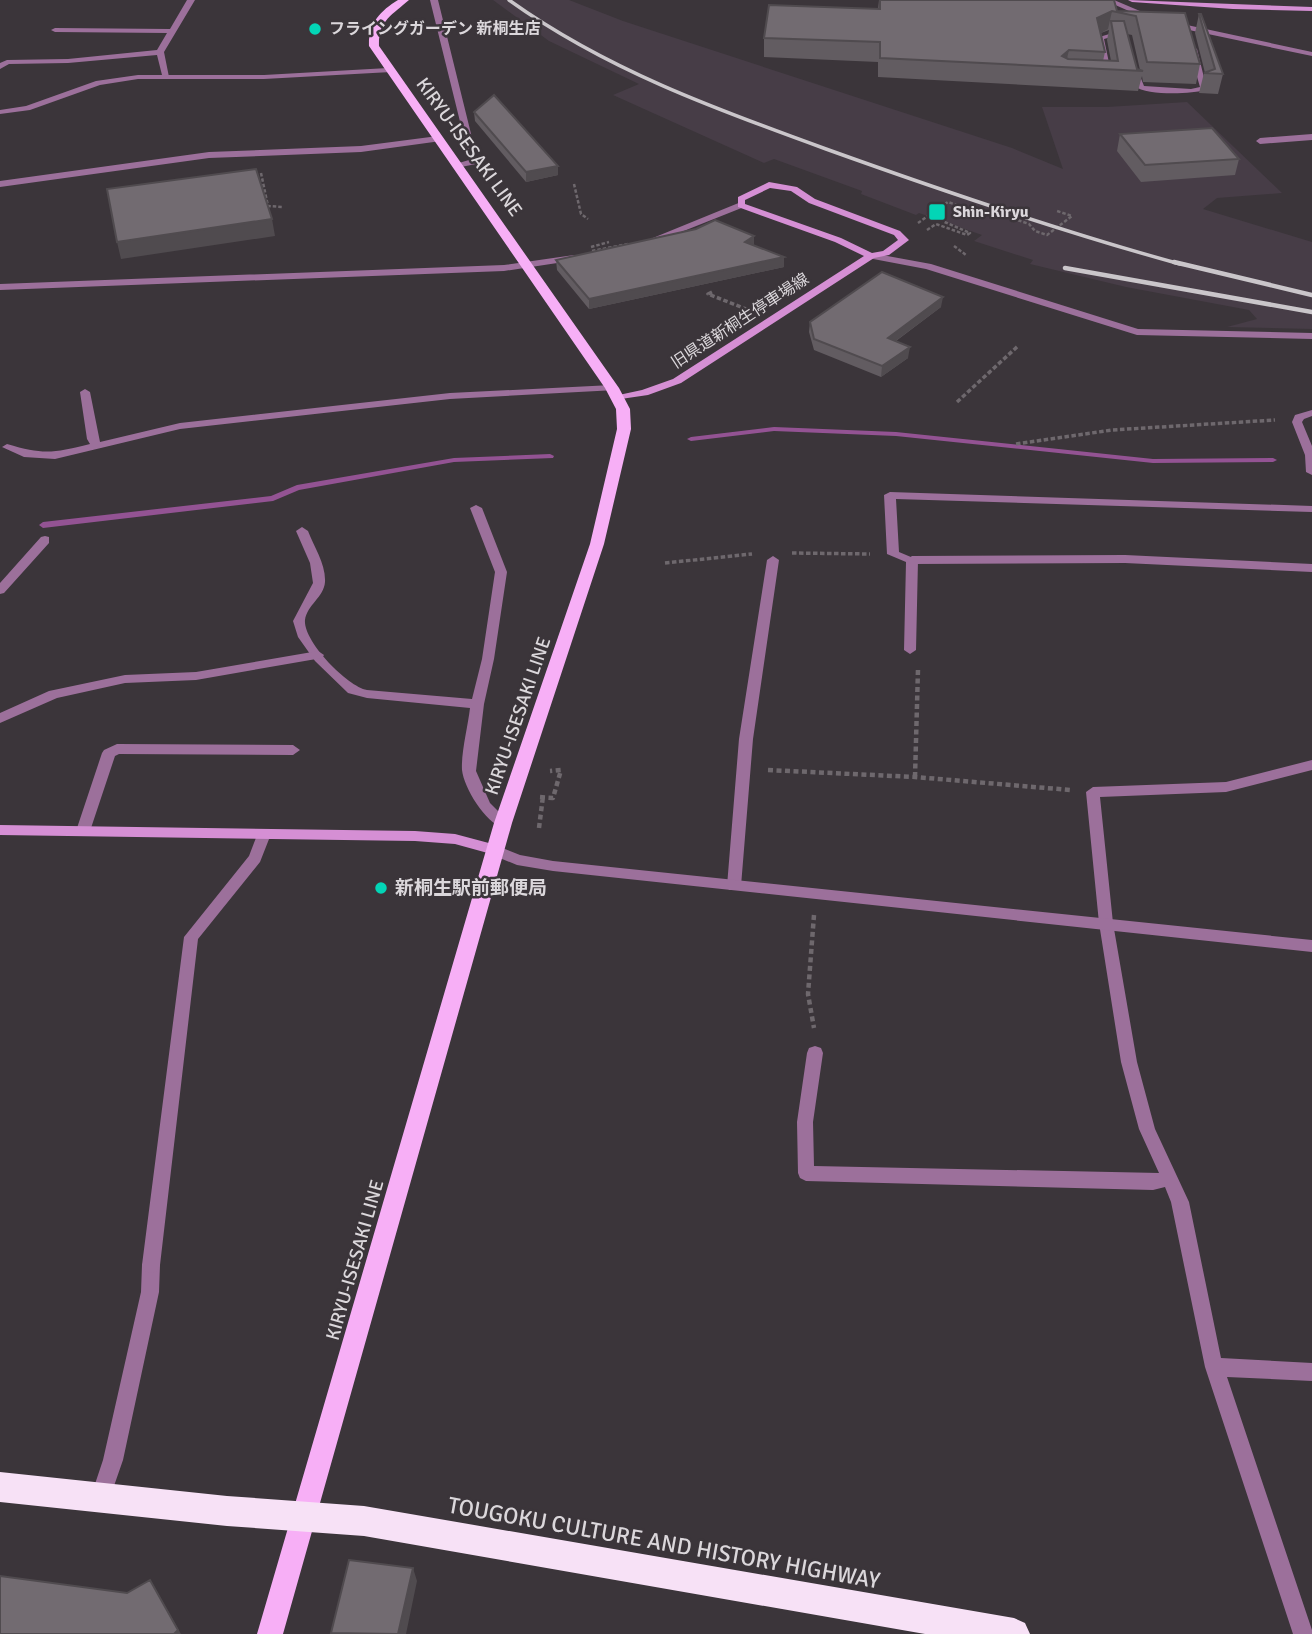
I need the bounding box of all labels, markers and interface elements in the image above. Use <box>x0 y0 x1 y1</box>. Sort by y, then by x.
place label: フライングガーデン 新桐生店 <box>329 19 541 39</box>
marker: フライングガーデン 新桐生店 <box>307 21 323 37</box>
street label: KIRYU-ISESAKI LINE <box>411 73 527 221</box>
marker: Shin-Kiryu <box>927 202 947 222</box>
place label: Shin-Kiryu <box>953 202 1029 222</box>
street label: 旧県道新桐生停車場線 <box>667 269 813 373</box>
street label: KIRYU-ISESAKI LINE <box>480 634 556 798</box>
place label: 新桐生駅前郵便局 <box>395 876 547 900</box>
marker: 新桐生駅前郵便局 <box>373 880 389 896</box>
street label: KIRYU-ISESAKI LINE <box>321 1177 389 1343</box>
street label: TOUGOKU CULTURE AND HISTORY HIGHWAY <box>446 1491 883 1595</box>

